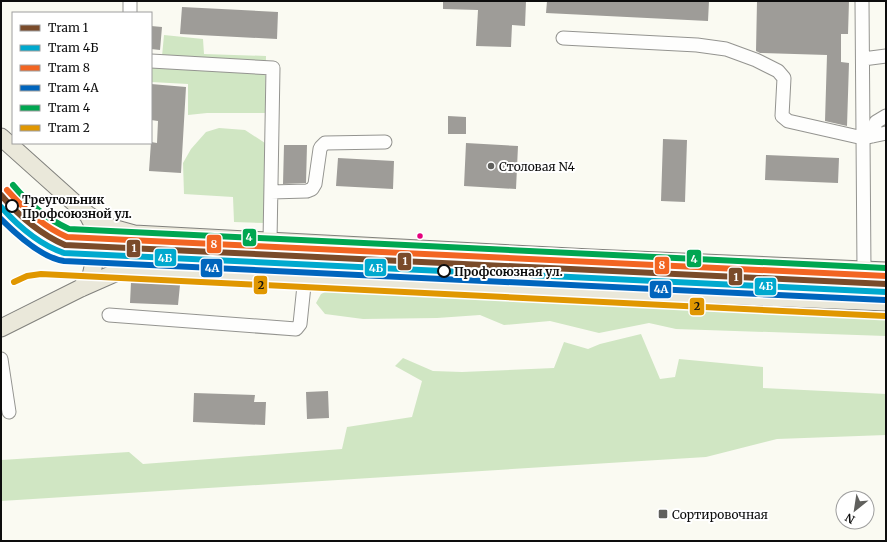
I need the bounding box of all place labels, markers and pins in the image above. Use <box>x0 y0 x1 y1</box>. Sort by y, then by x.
place label: Столовая N4 <box>499 159 576 174</box>
marker: Столовая N4 <box>486 161 496 171</box>
place label: Треугольник Профсоюзной ул. <box>22 192 132 221</box>
marker: Треугольник Профсоюзной ул. <box>5 199 19 213</box>
unlabelled marker <box>415 231 425 241</box>
marker: Профсоюзная ул. <box>437 264 451 278</box>
place label: Профсоюзная ул. <box>454 264 563 279</box>
place label: Сортировочная <box>672 507 768 522</box>
marker: Сортировочная <box>657 508 669 520</box>

